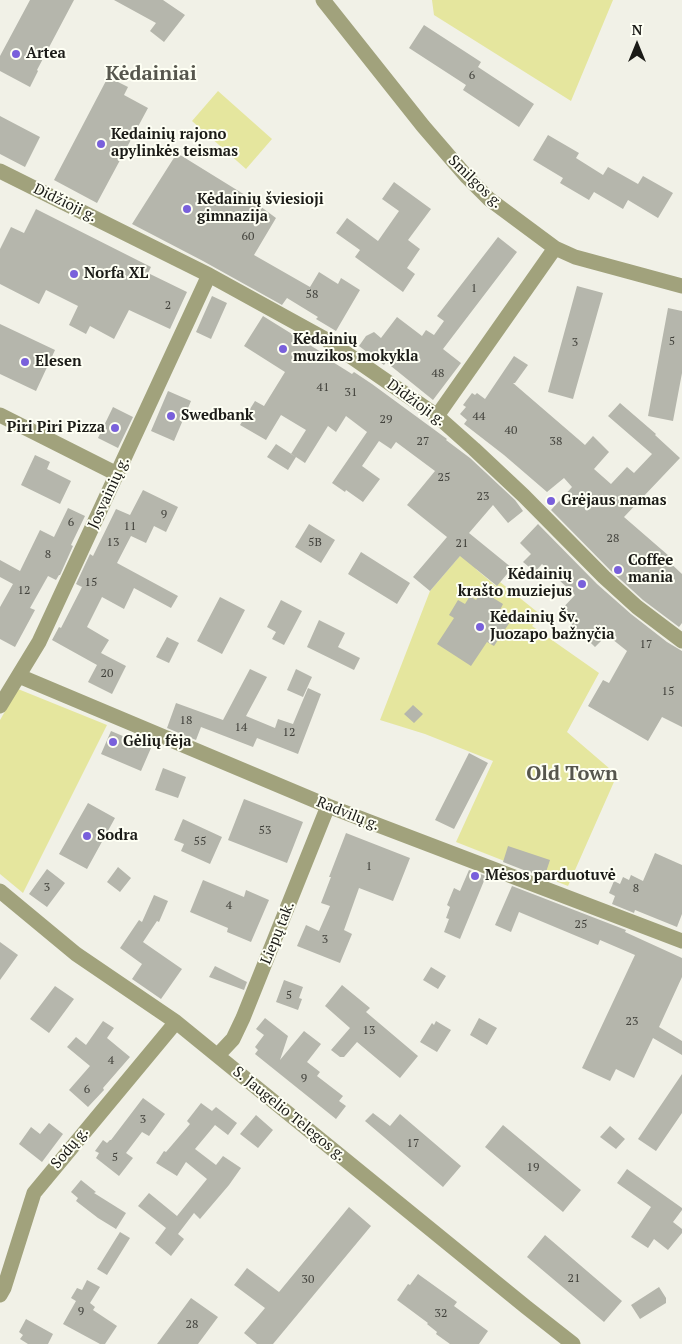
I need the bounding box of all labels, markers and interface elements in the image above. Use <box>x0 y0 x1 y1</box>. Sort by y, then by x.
north arrow <box>612 20 662 70</box>
text: N <box>632 20 642 39</box>
place label: Artea <box>26 45 66 63</box>
marker: Artea <box>10 48 22 60</box>
district label: Kėdainiai <box>105 62 197 86</box>
house number: 6 <box>469 69 475 83</box>
place label: Kedainių rajono apylinkės teismas <box>111 126 238 161</box>
marker: Kedainių rajono apylinkės teismas <box>95 138 107 150</box>
street label: Smilgos g. <box>444 152 506 212</box>
street label: Didžioji g. <box>30 180 100 226</box>
place label: Kėdainių šviesioji gimnazija <box>197 191 324 226</box>
marker: Kėdainių šviesioji gimnazija <box>181 203 193 215</box>
house number: 60 <box>242 230 254 244</box>
place label: Norfa XL <box>84 265 148 283</box>
marker: Norfa XL <box>68 268 80 280</box>
house number: 1 <box>471 282 477 296</box>
house number: 58 <box>306 288 318 302</box>
house number: 2 <box>165 299 171 313</box>
place label: Kėdainių muzikos mokykla <box>293 331 419 366</box>
house number: 5 <box>669 335 675 349</box>
house number: 3 <box>572 336 578 350</box>
marker: Kėdainių muzikos mokykla <box>277 343 289 355</box>
place label: Elesen <box>35 353 82 371</box>
marker: Elesen <box>19 356 31 368</box>
house number: 48 <box>432 367 444 381</box>
street label: Didžioji g. <box>383 376 449 430</box>
house number: 41 <box>317 381 329 395</box>
house number: 31 <box>345 386 357 400</box>
place label: Swedbank <box>181 407 254 425</box>
marker: Swedbank <box>165 410 177 422</box>
house number: 44 <box>473 410 485 424</box>
house number: 29 <box>380 413 392 427</box>
place label: Piri Piri Pizza <box>7 419 105 437</box>
marker: Piri Piri Pizza <box>109 422 121 434</box>
house number: 40 <box>505 424 517 438</box>
house number: 27 <box>417 435 429 449</box>
house number: 38 <box>550 435 562 449</box>
street label: Josvainių g. <box>84 454 134 532</box>
house number: 25 <box>438 471 450 485</box>
house number: 23 <box>477 490 489 504</box>
place label: Grėjaus namas <box>561 492 666 510</box>
marker: Grėjaus namas <box>545 495 557 507</box>
house number: 9 <box>161 508 167 522</box>
house number: 6 <box>68 516 74 530</box>
house number: 11 <box>124 520 136 534</box>
house number: 28 <box>607 532 619 546</box>
house number: 13 <box>107 536 119 550</box>
house number: 5B <box>308 536 322 550</box>
house number: 21 <box>456 537 468 551</box>
house number: 8 <box>45 548 51 562</box>
place label: Coffee mania <box>628 552 673 587</box>
marker: Coffee mania <box>612 564 624 576</box>
place label: Kėdainių krašto muziejus <box>458 566 572 601</box>
house number: 15 <box>85 576 97 590</box>
marker: Kėdainių krašto muziejus <box>576 578 588 590</box>
house number: 12 <box>18 584 30 598</box>
place label: Kėdainių Šv. Juozapo bažnyčia <box>490 609 615 644</box>
marker: Kėdainių Šv. Juozapo bažnyčia <box>474 621 486 633</box>
house number: 17 <box>640 638 652 652</box>
house number: 20 <box>101 667 113 681</box>
house number: 15 <box>662 685 674 699</box>
house number: 18 <box>180 714 192 728</box>
house number: 14 <box>235 721 247 735</box>
house number: 12 <box>283 726 295 740</box>
place label: Gėlių fėja <box>123 733 192 751</box>
marker: Gėlių fėja <box>107 736 119 748</box>
district label: Old Town <box>526 762 618 786</box>
street label: Radvilų g. <box>314 793 382 835</box>
house number: 53 <box>259 824 271 838</box>
place label: Sodra <box>97 827 138 845</box>
marker: Sodra <box>81 830 93 842</box>
house number: 55 <box>194 835 206 849</box>
house number: 1 <box>366 860 372 874</box>
place label: Mėsos parduotuvė <box>485 867 616 885</box>
marker: Mėsos parduotuvė <box>469 870 481 882</box>
house number: 3 <box>44 881 50 895</box>
house number: 8 <box>633 882 639 896</box>
house number: 4 <box>226 899 232 913</box>
street label: Liepų tak. <box>257 899 299 967</box>
house number: 25 <box>575 918 587 932</box>
house number: 3 <box>322 933 328 947</box>
house number: 5 <box>286 989 292 1003</box>
house number: 23 <box>626 1015 638 1029</box>
house number: 13 <box>363 1024 375 1038</box>
house number: 4 <box>108 1054 114 1068</box>
street label: S. Jaugelio Telegos g. <box>229 1063 349 1165</box>
house number: 9 <box>301 1072 307 1086</box>
house number: 6 <box>84 1083 90 1097</box>
house number: 3 <box>140 1113 146 1127</box>
street label: Sodų g. <box>47 1123 93 1173</box>
house number: 17 <box>407 1137 419 1151</box>
house number: 5 <box>112 1151 118 1165</box>
house number: 19 <box>527 1161 539 1175</box>
house number: 21 <box>568 1272 580 1286</box>
house number: 30 <box>302 1273 314 1287</box>
house number: 9 <box>78 1305 84 1319</box>
house number: 32 <box>435 1307 447 1321</box>
house number: 28 <box>186 1318 198 1332</box>

